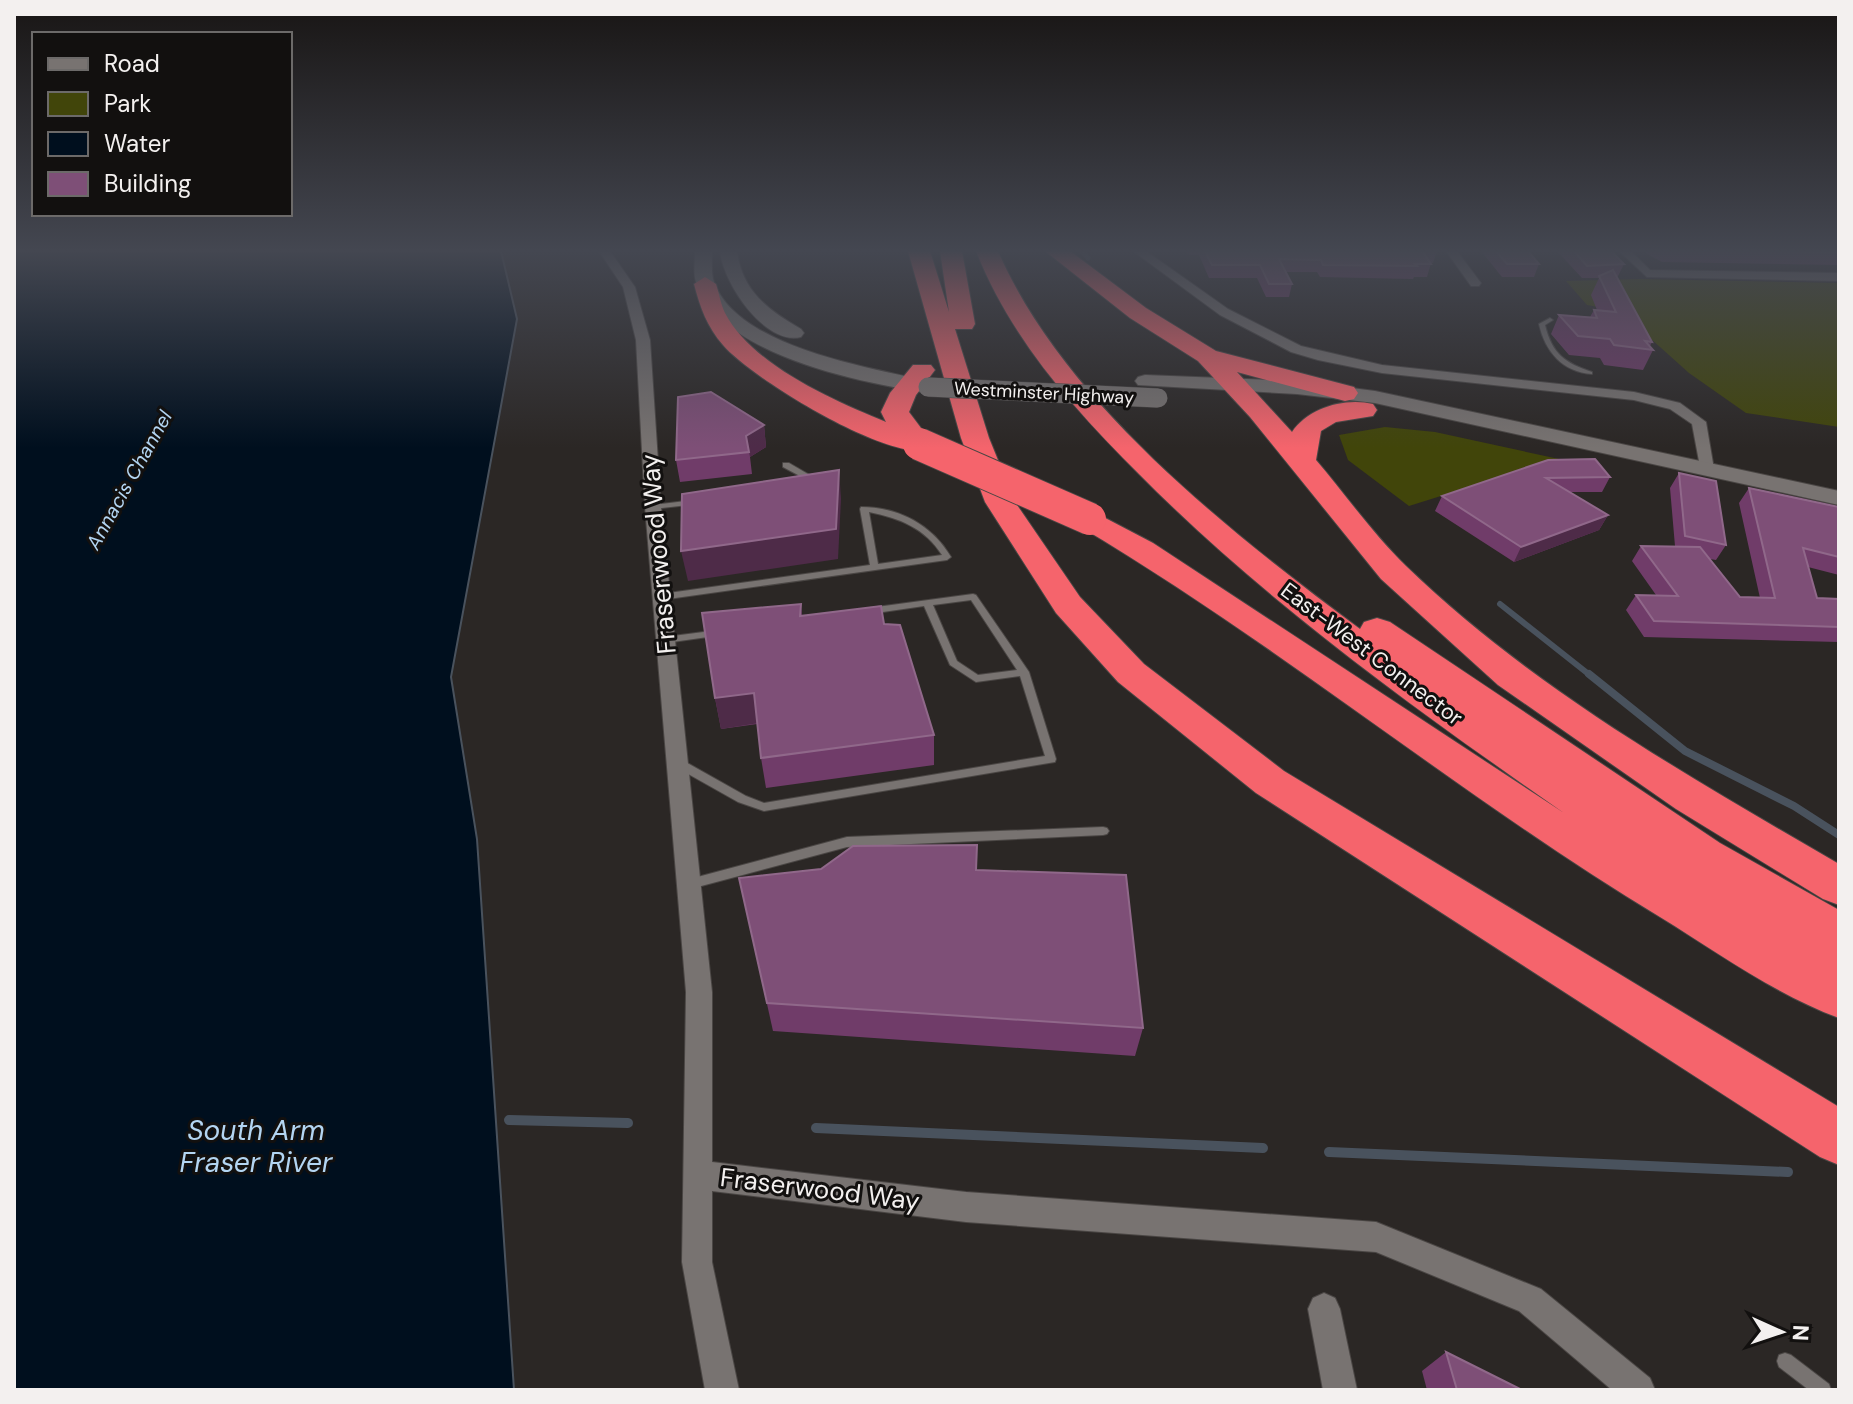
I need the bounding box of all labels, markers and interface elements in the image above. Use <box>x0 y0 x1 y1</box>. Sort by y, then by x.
legend <box>32 32 292 216</box>
text: Road <box>104 48 160 79</box>
text: Park <box>104 88 151 119</box>
text: Water <box>104 128 170 159</box>
text: Building <box>104 168 191 199</box>
street label: Westminster Highway <box>953 376 1135 410</box>
water label: Annacis Channel <box>80 405 178 555</box>
street label: Fraserwood Way <box>632 453 684 655</box>
street label: East-West Connector <box>1275 576 1469 732</box>
water label: South Arm Fraser River <box>180 1112 333 1181</box>
street label: Fraserwood Way <box>718 1160 922 1218</box>
north arrow <box>1741 1292 1821 1372</box>
text: N <box>1786 1324 1815 1342</box>

